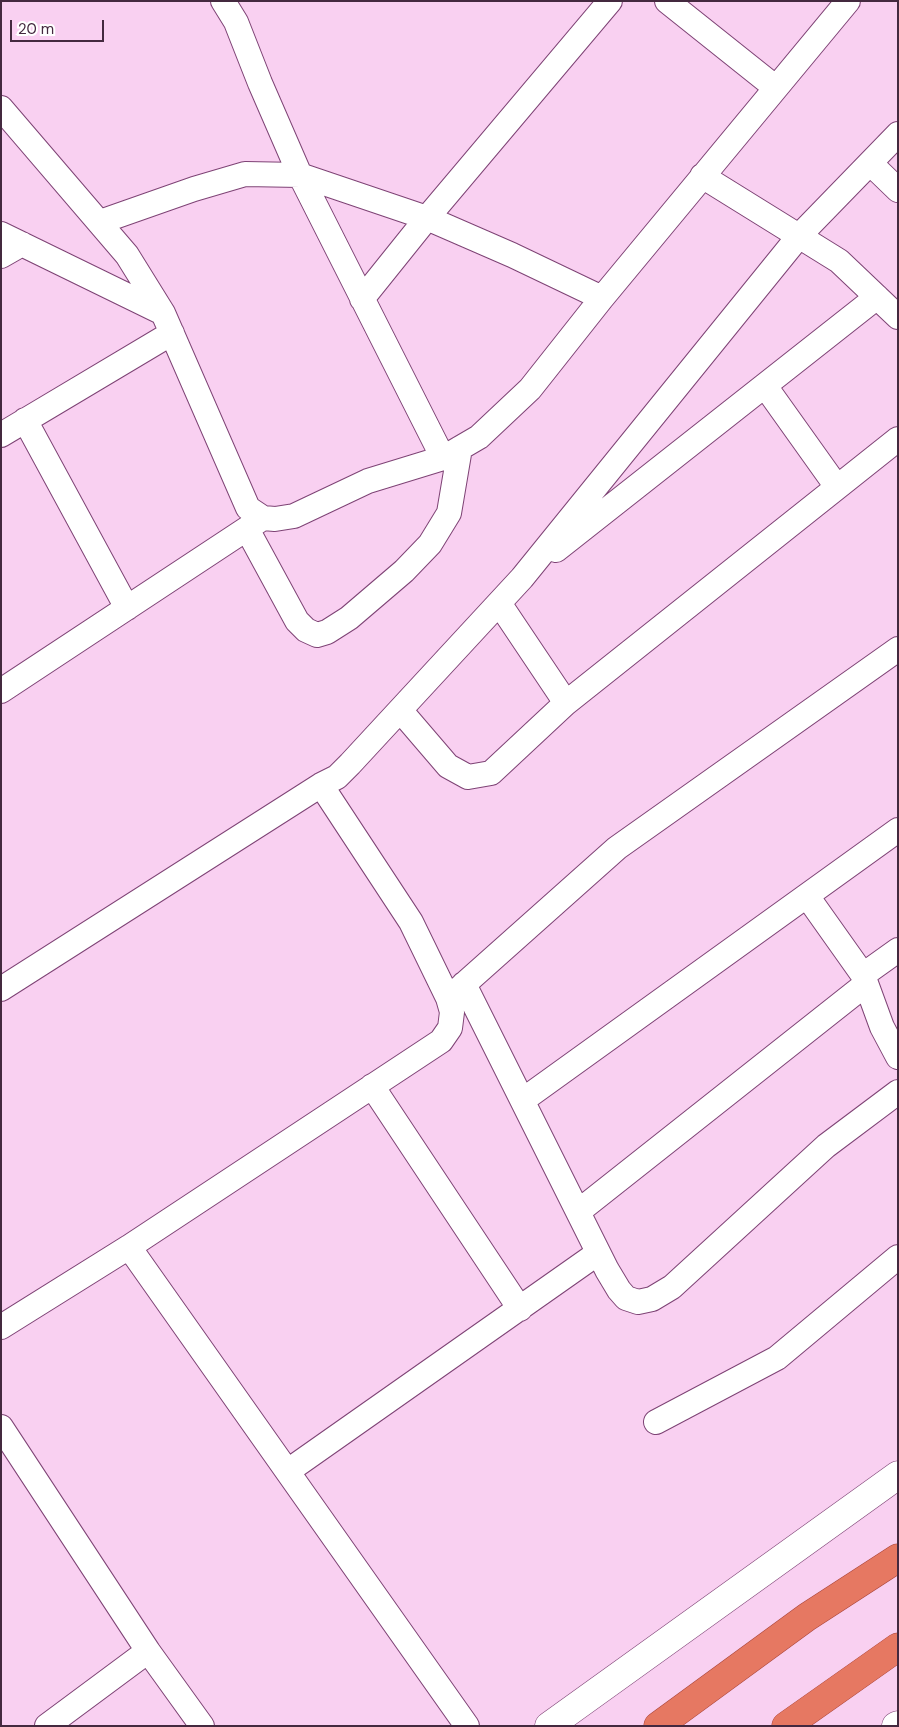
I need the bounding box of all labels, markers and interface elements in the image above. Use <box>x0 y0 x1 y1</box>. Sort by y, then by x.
scale bar <box>12 10 106 42</box>
text: 20 m <box>18 19 54 39</box>

